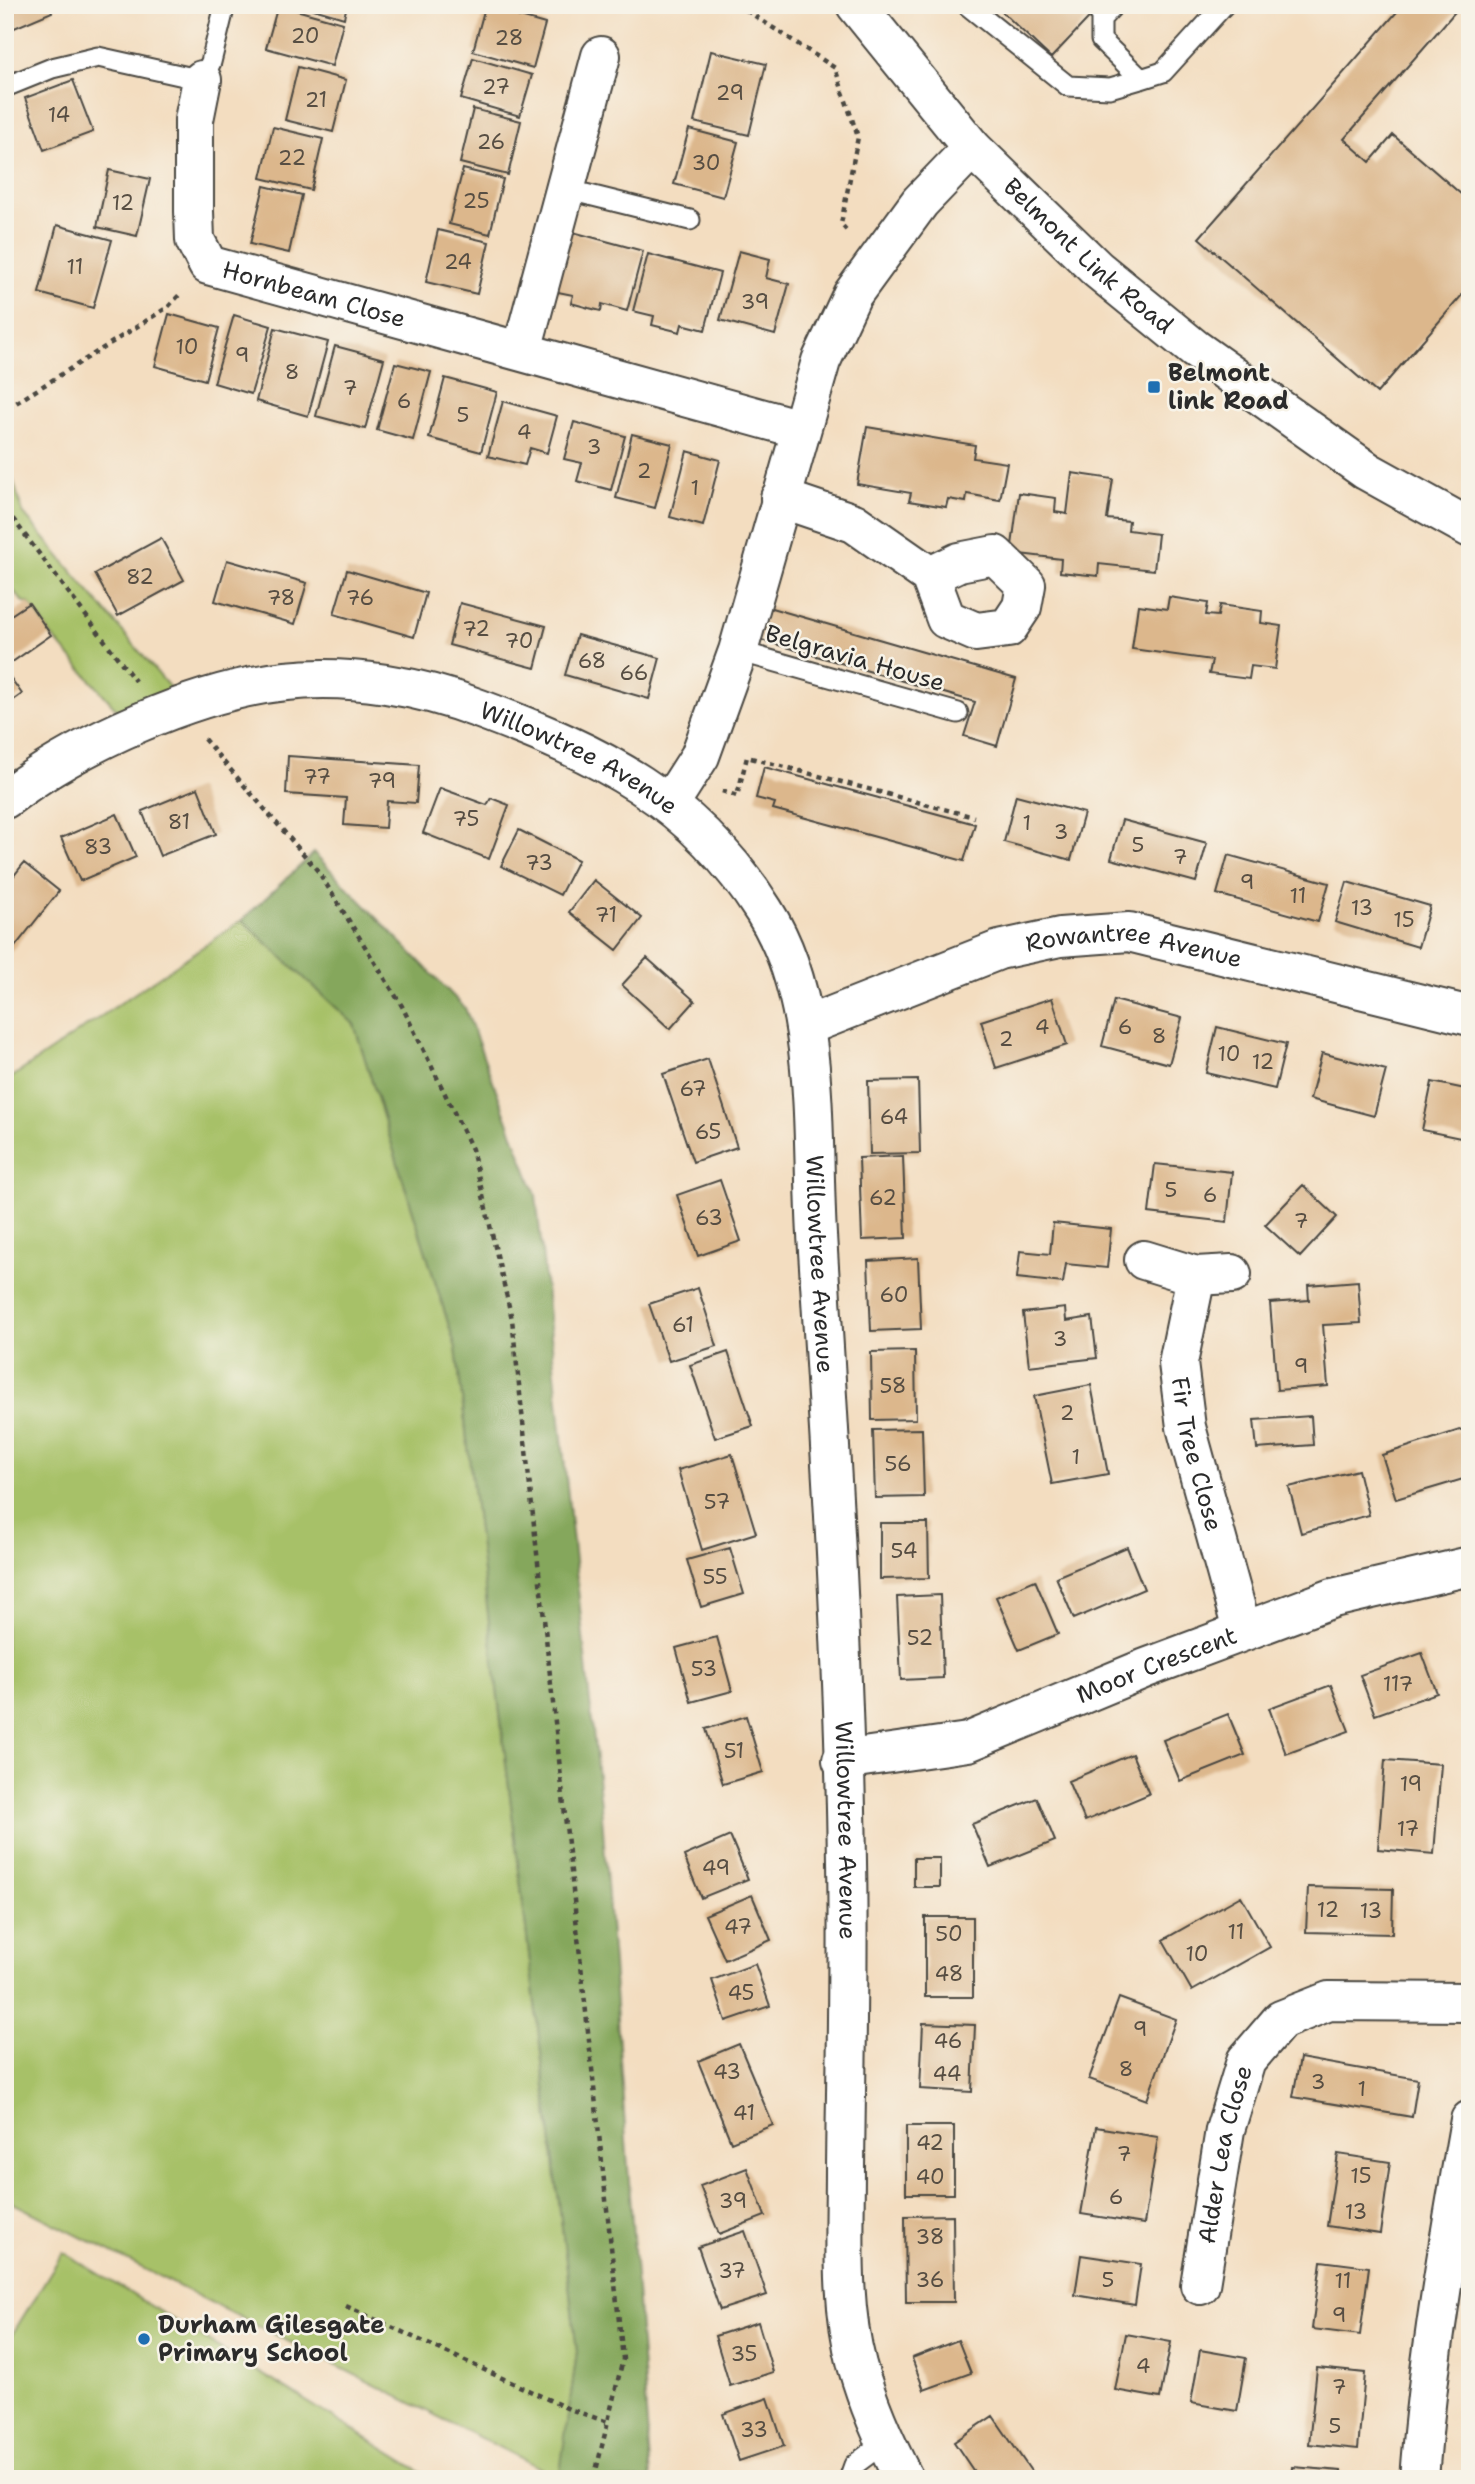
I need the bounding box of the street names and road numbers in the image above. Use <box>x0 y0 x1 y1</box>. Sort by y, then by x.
street label: Belmont Link Road <box>996 171 1180 341</box>
street label: Hornbeam Close <box>219 254 409 335</box>
street label: Belgravia House <box>762 617 948 699</box>
street label: Willowtree Avenue <box>475 694 684 822</box>
street label: Rowantree Avenue <box>1023 916 1246 975</box>
street label: Willowtree Avenue <box>798 1155 842 1374</box>
street label: Fir Tree Close <box>1164 1375 1230 1535</box>
street label: Moor Crescent <box>1072 1619 1241 1711</box>
street label: Willowtree Avenue <box>827 1720 864 1940</box>
street label: Alder Lea Close <box>1191 2061 1260 2246</box>

